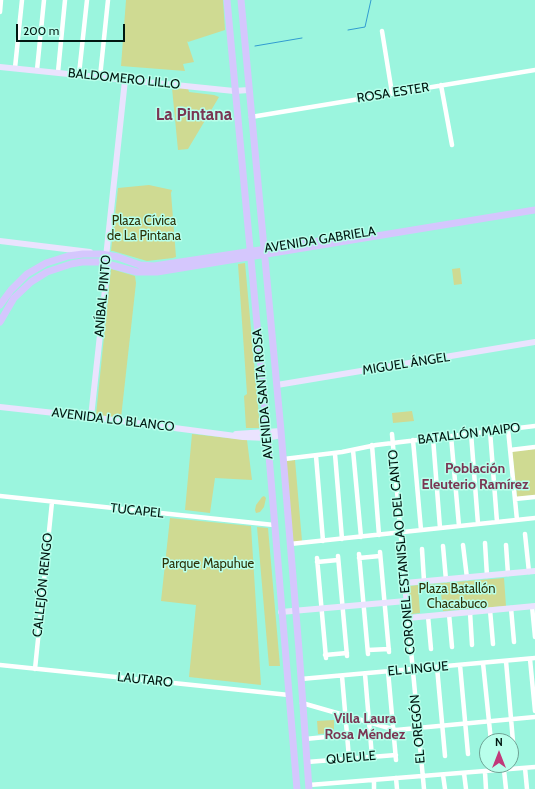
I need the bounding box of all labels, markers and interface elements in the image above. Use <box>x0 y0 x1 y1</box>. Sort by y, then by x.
scale bar <box>18 16 127 42</box>
text: 200 m <box>23 23 59 38</box>
street label: BALDOMERO LILLO <box>67 65 181 93</box>
street label: ROSA ESTER <box>356 80 430 106</box>
district label: La Pintana <box>156 105 232 125</box>
park label: Plaza Cívica de La Pintana <box>107 213 181 244</box>
street label: AVENIDA GABRIELA <box>263 223 377 257</box>
street label: ANÍBAL PINTO <box>92 254 114 338</box>
street label: AVENIDA SANTA ROSA <box>250 328 276 460</box>
street label: MIGUEL ÁNGEL <box>361 349 451 379</box>
street label: AVENIDA LO BLANCO <box>51 405 175 435</box>
street label: BATALLÓN MAIPO <box>417 420 521 448</box>
street label: CORONEL ESTANISLAO DEL CANTO <box>385 449 419 655</box>
district label: Población Eleuterio Ramírez <box>421 461 529 494</box>
street label: TUCAPEL <box>110 500 164 522</box>
street label: CALLEJÓN RENGO <box>30 532 56 638</box>
park label: Parque Mapuhue <box>162 556 254 572</box>
park label: Plaza Batallón Chacabuco <box>419 581 495 612</box>
street label: EL LINGUE <box>387 659 449 679</box>
street label: LAUTARO <box>116 669 174 691</box>
street label: EL OREGÓN <box>407 694 429 764</box>
district label: Villa Laura Rosa Méndez <box>325 711 405 744</box>
north arrow <box>479 733 519 773</box>
text: N <box>495 735 503 749</box>
street label: QUEULE <box>326 748 376 768</box>

